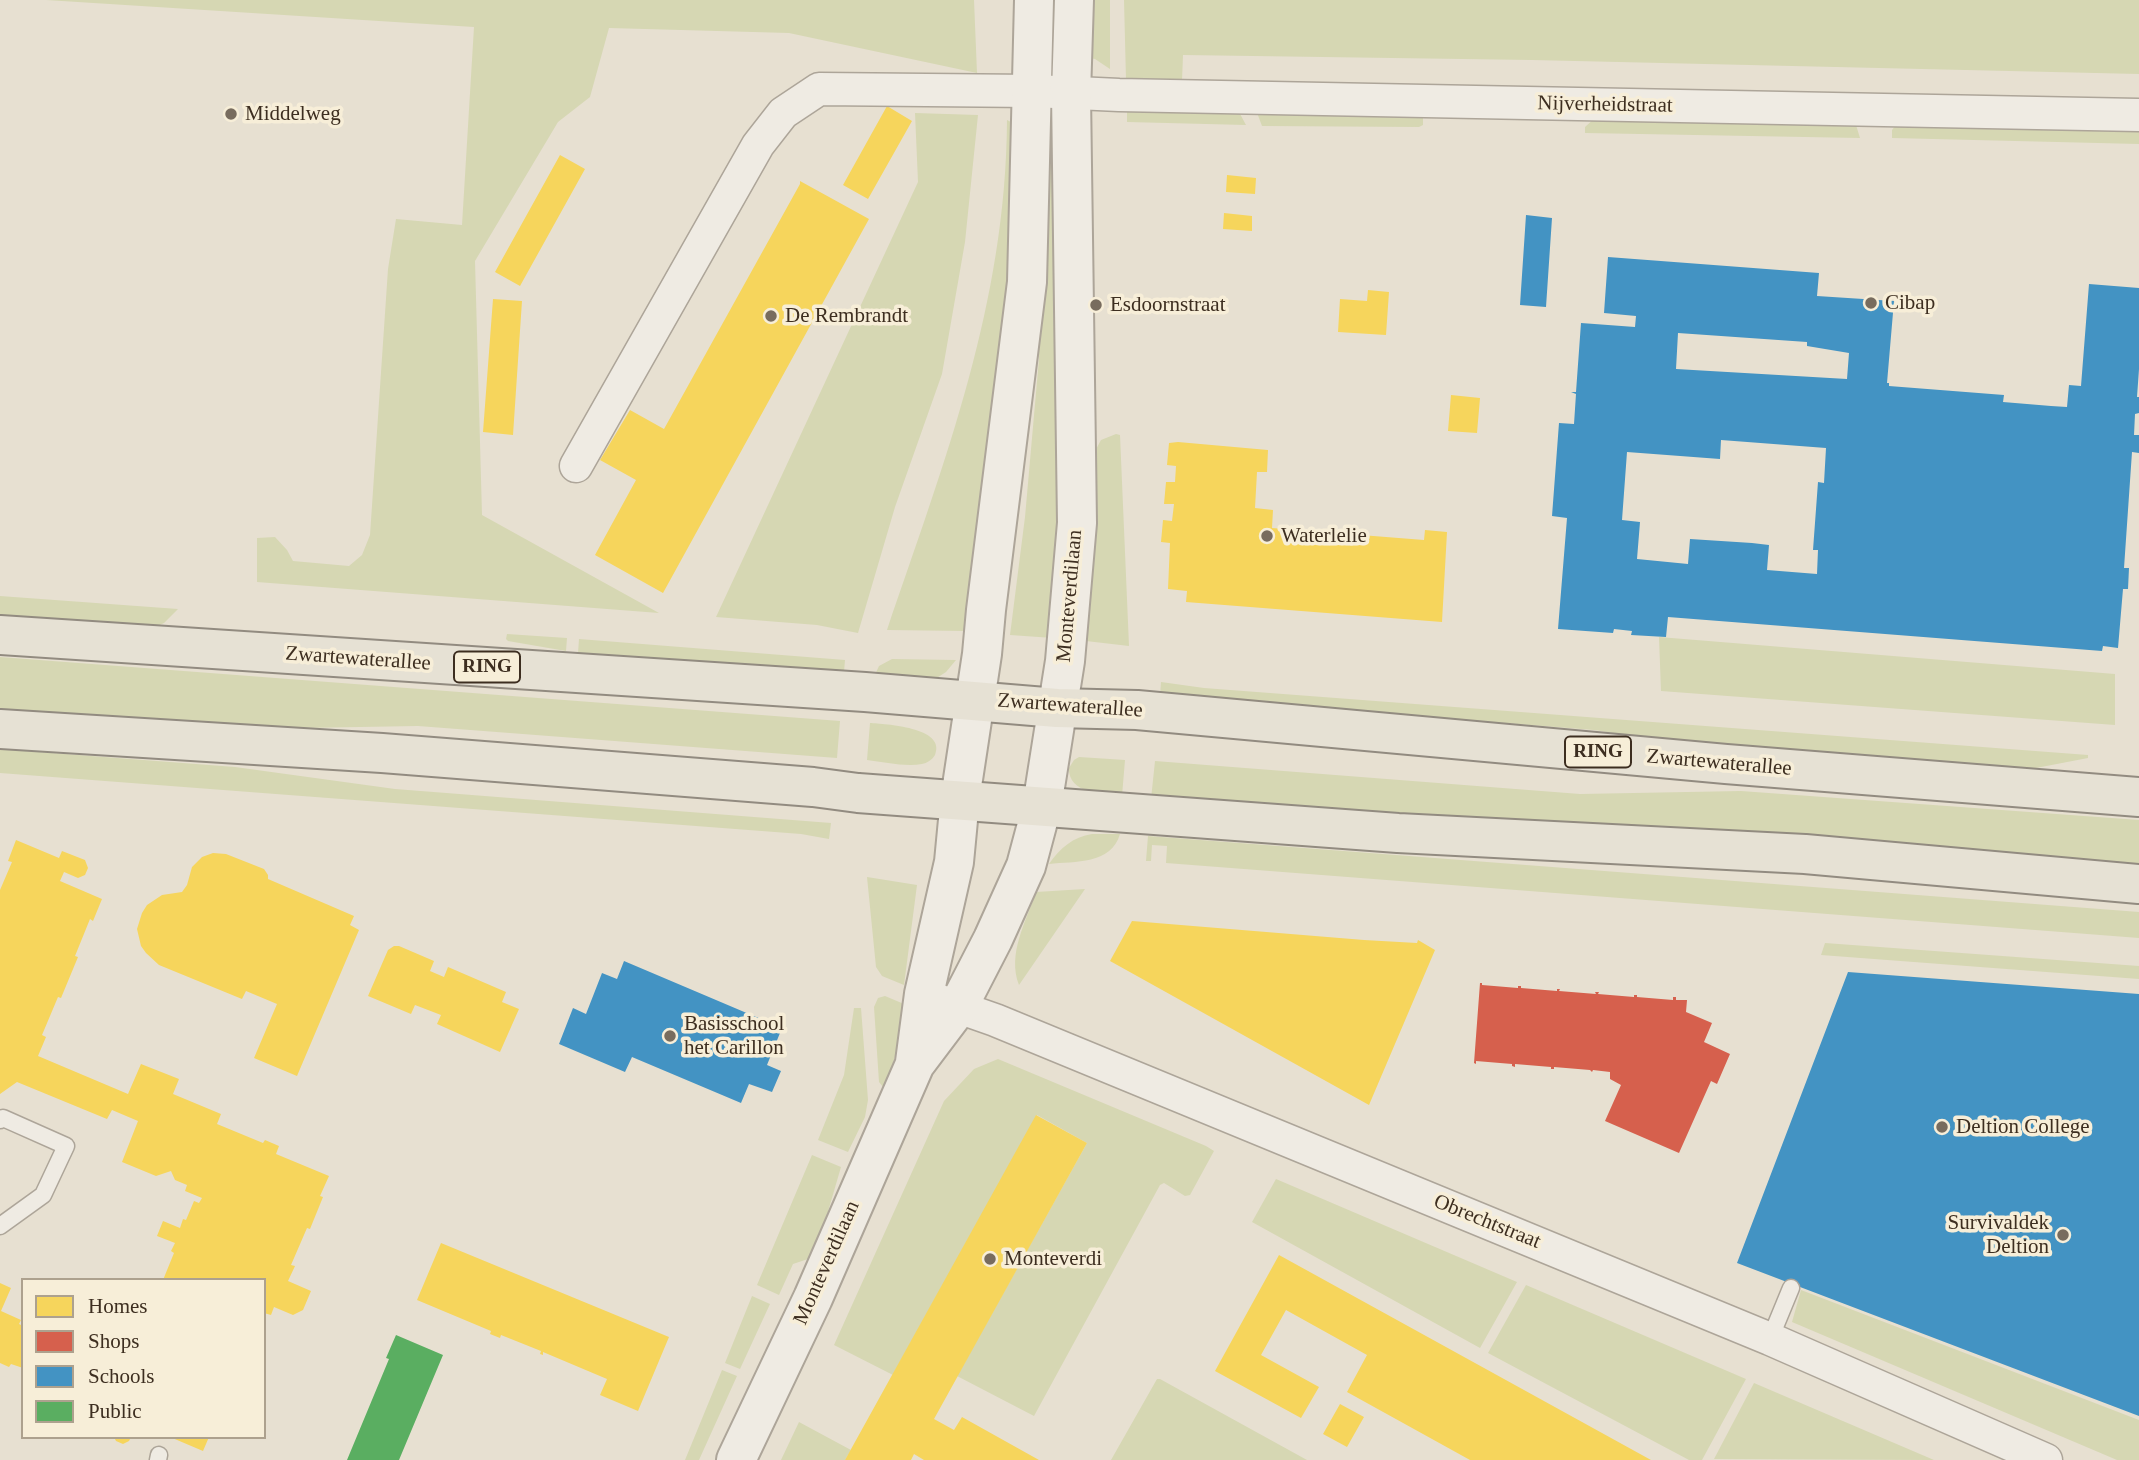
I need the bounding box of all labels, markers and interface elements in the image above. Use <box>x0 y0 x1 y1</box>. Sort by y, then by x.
street label: Nijverheidstraat <box>1537 91 1673 119</box>
place label: Middelweg <box>245 101 341 127</box>
marker: Middelweg <box>223 106 239 122</box>
place label: Cibap <box>1885 290 1935 316</box>
place label: Esdoornstraat <box>1110 292 1225 318</box>
marker: Cibap <box>1863 295 1879 311</box>
marker: Esdoornstraat <box>1088 297 1104 313</box>
place label: De Rembrandt <box>785 303 908 329</box>
marker: De Rembrandt <box>763 308 779 324</box>
place label: Waterlelie <box>1281 523 1367 549</box>
marker: Waterlelie <box>1259 528 1275 544</box>
street label: Monteverdilaan <box>1052 529 1088 663</box>
street label: Zwartewaterallee <box>284 641 432 677</box>
road number: RING <box>454 652 520 682</box>
street label: Zwartewaterallee <box>996 688 1144 724</box>
road number: RING <box>1565 736 1631 768</box>
street label: Zwartewaterallee <box>1645 744 1793 782</box>
place label: Basisschool het Carillon <box>684 1011 784 1061</box>
marker: Basisschool het Carillon <box>662 1028 678 1044</box>
place label: Deltion College <box>1956 1114 2090 1140</box>
marker: Deltion College <box>1934 1119 1950 1135</box>
street label: Obrechtstraat <box>1430 1189 1544 1255</box>
street label: Monteverdilaan <box>788 1197 866 1329</box>
place label: Survivaldek Deltion <box>1948 1210 2049 1260</box>
marker: Survivaldek Deltion <box>2055 1227 2071 1243</box>
place label: Monteverdi <box>1004 1246 1102 1272</box>
marker: Monteverdi <box>982 1251 998 1267</box>
legend <box>21 1278 266 1439</box>
text: Homes <box>88 1294 148 1318</box>
text: Shops <box>88 1329 139 1353</box>
text: Schools <box>88 1364 155 1388</box>
text: Public <box>88 1399 142 1423</box>

